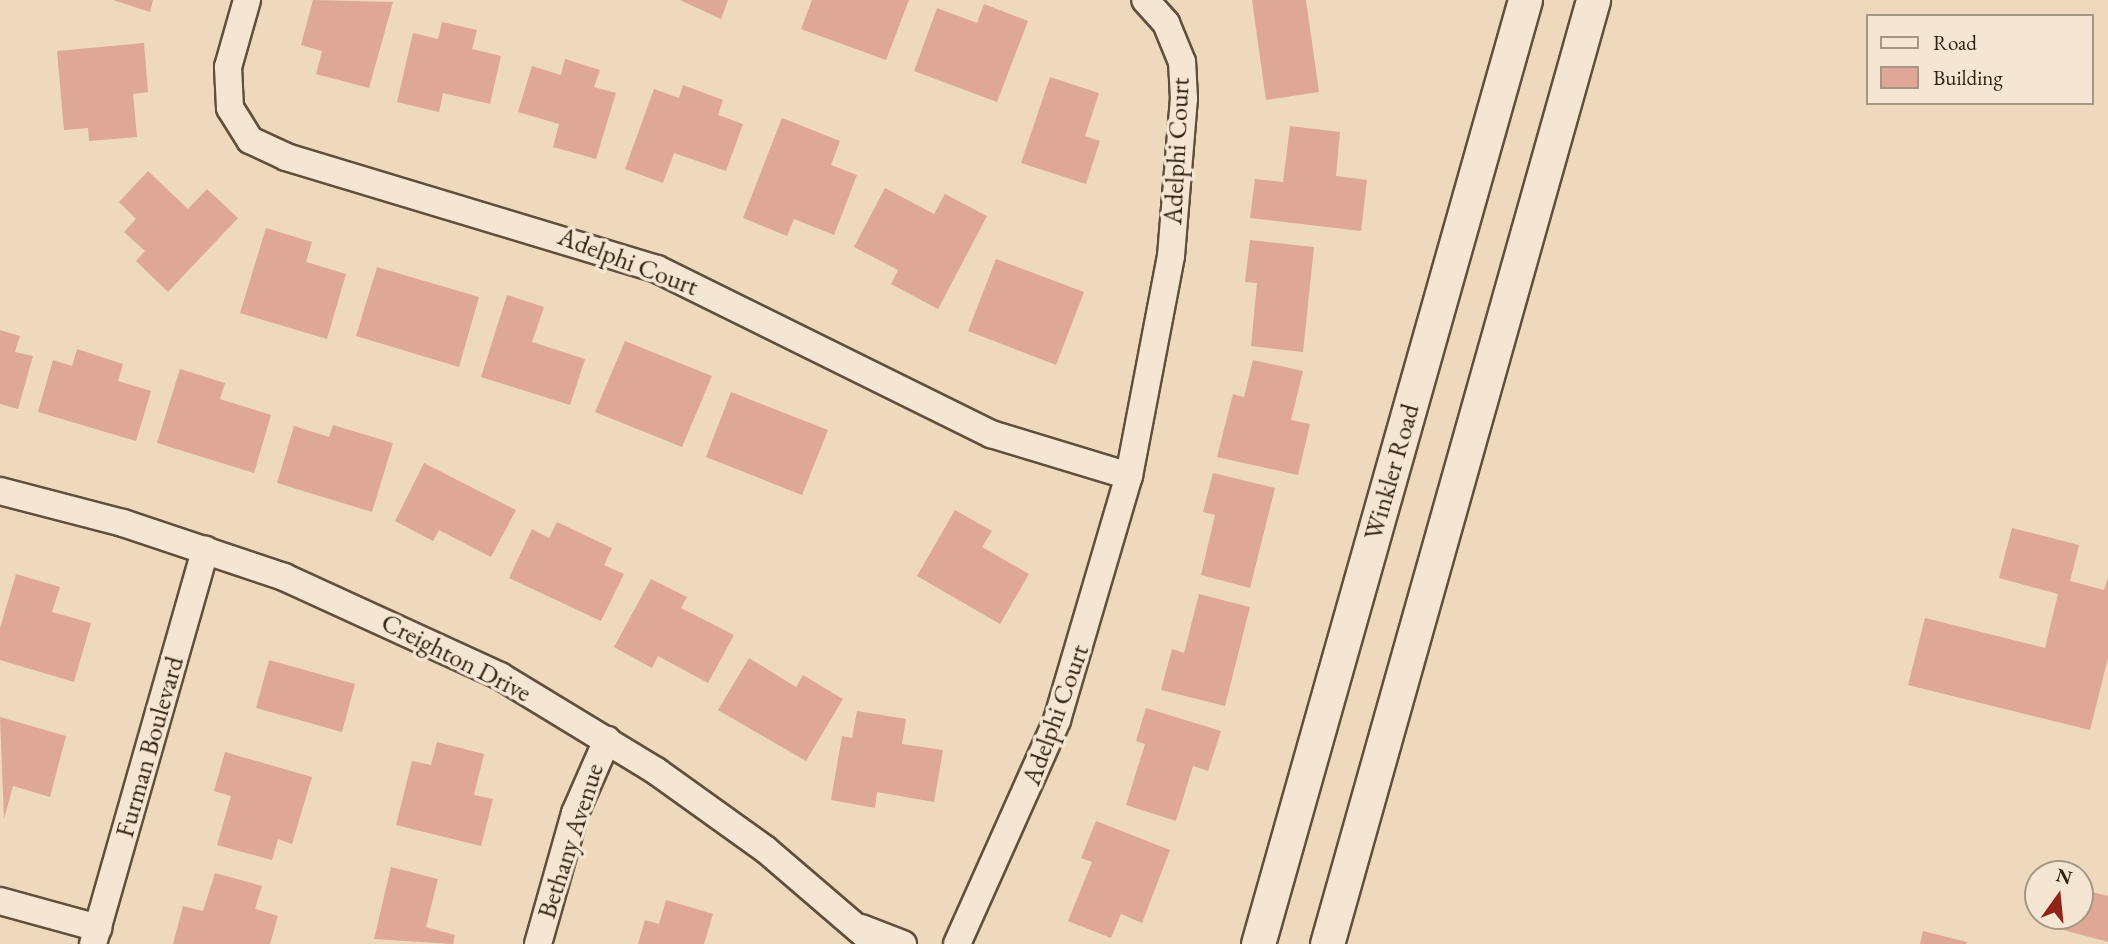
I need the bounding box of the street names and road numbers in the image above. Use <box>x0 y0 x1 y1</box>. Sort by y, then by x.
street label: Adelphi Court <box>1158 77 1196 225</box>
street label: Adelphi Court <box>554 221 702 303</box>
street label: Winkler Road <box>1358 400 1426 544</box>
street label: Creighton Drive <box>376 607 536 709</box>
street label: Adelphi Court <box>1016 640 1096 790</box>
street label: Furman Boulevard <box>109 653 191 841</box>
street label: Bethany Avenue <box>531 760 611 922</box>

